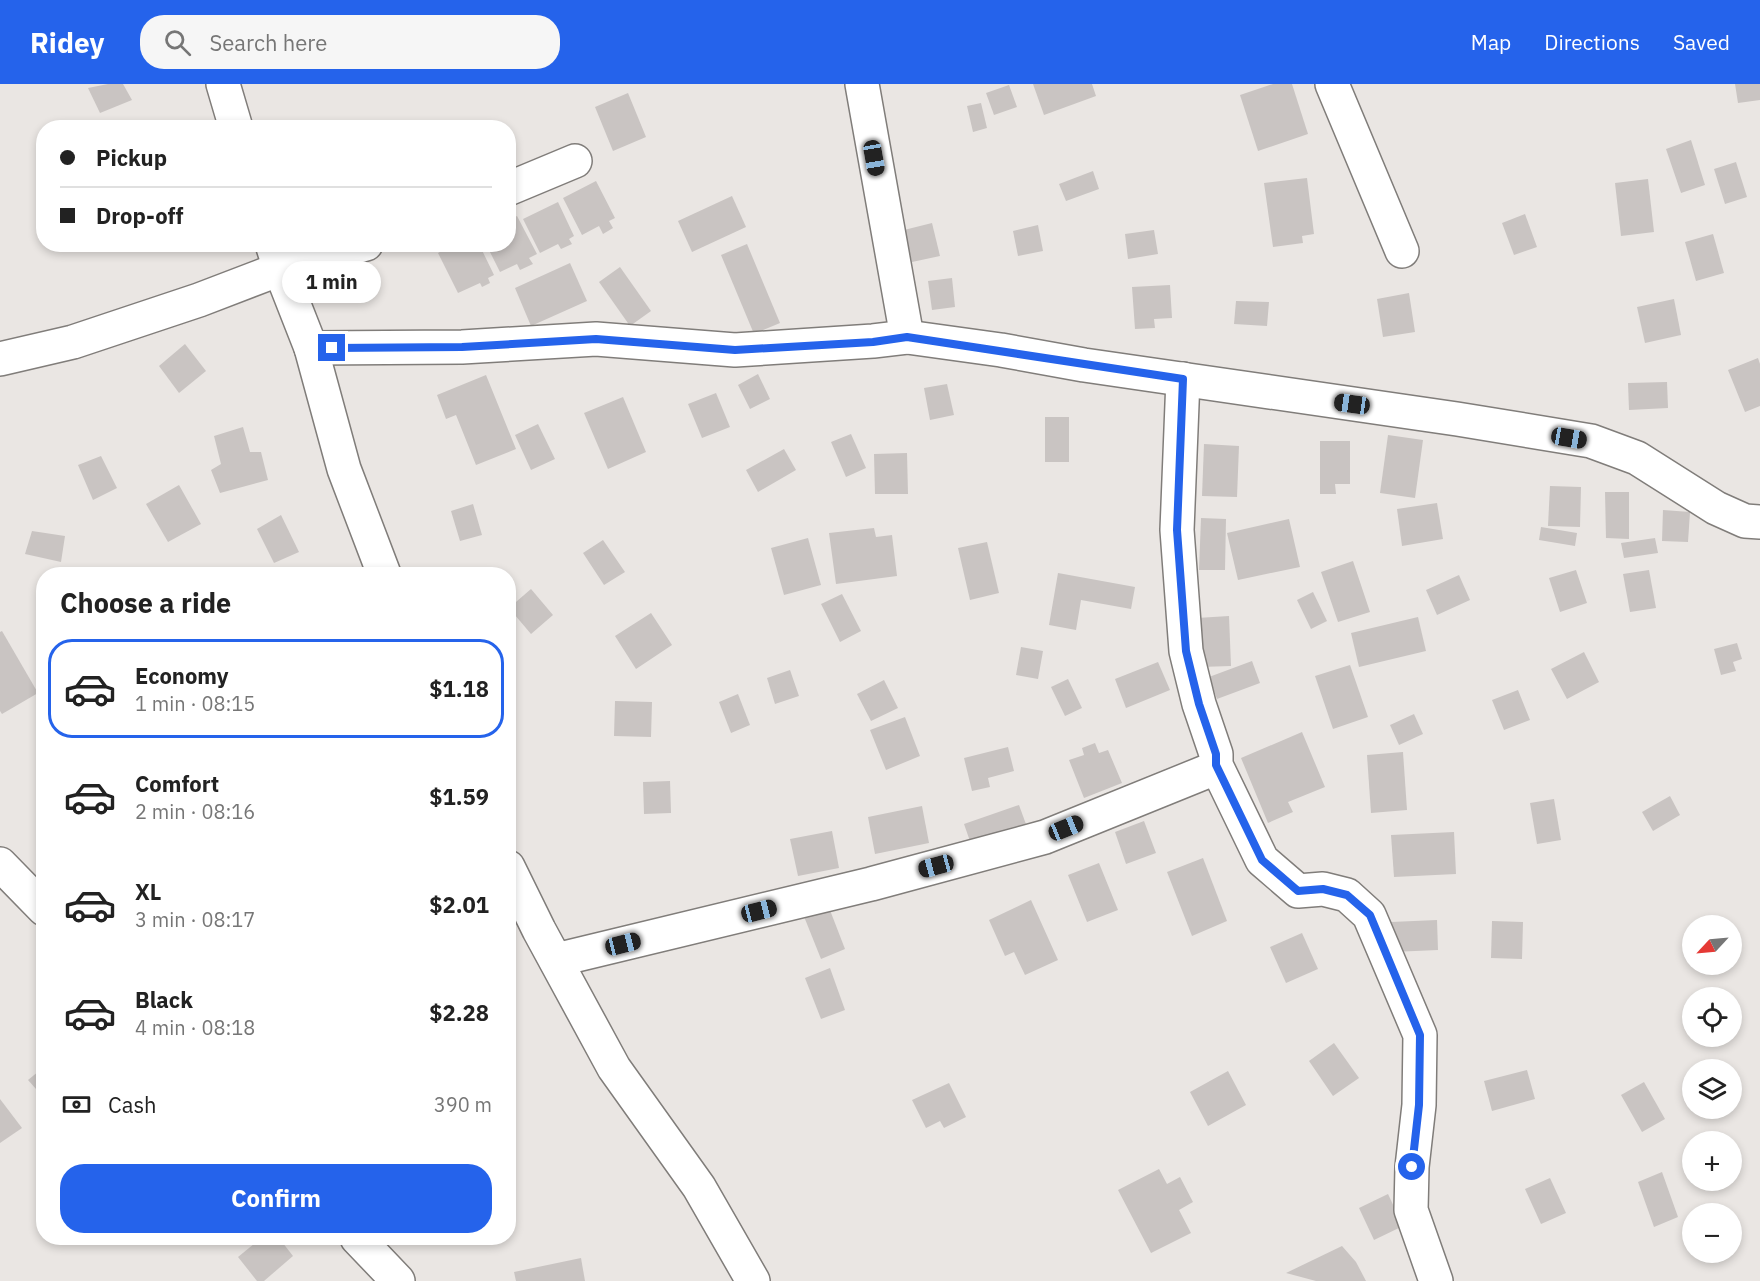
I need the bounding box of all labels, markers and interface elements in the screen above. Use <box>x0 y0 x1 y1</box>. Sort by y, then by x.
search box <box>140 15 560 69</box>
text: Ridey <box>30 24 104 61</box>
icon: search <box>161 26 194 59</box>
text: Search here <box>209 28 327 57</box>
text: Map <box>1471 28 1511 56</box>
text: Directions <box>1544 28 1640 56</box>
text: Saved <box>1673 28 1730 56</box>
car <box>862 139 886 177</box>
text: Pickup <box>96 143 167 172</box>
text: Drop-off <box>96 201 183 230</box>
callout: 1 min <box>282 261 382 303</box>
text: 1 min <box>305 268 358 295</box>
route end <box>318 334 345 361</box>
car <box>1333 393 1371 415</box>
car <box>1550 426 1588 450</box>
text: Choose a ride <box>60 585 231 620</box>
text: Economy <box>135 661 229 690</box>
icon: car <box>63 662 117 716</box>
text: $1.18 <box>429 674 489 703</box>
text: 1 min · 08:15 <box>135 690 255 717</box>
text: Comfort <box>135 769 219 798</box>
icon: car <box>63 770 117 824</box>
text: $1.59 <box>429 782 489 811</box>
text: 2 min · 08:16 <box>135 798 255 825</box>
car <box>1046 813 1086 843</box>
car <box>916 853 956 879</box>
text: XL <box>135 877 161 906</box>
icon: car <box>63 878 117 932</box>
text: $2.01 <box>429 890 489 919</box>
car <box>739 898 779 924</box>
text: 3 min · 08:17 <box>135 906 255 933</box>
north arrow <box>1682 915 1742 975</box>
map controls <box>1682 915 1742 1263</box>
car <box>603 931 643 957</box>
text: Black <box>135 985 193 1014</box>
icon: car <box>63 986 117 1040</box>
button: locate <box>1682 987 1742 1047</box>
text: $2.28 <box>429 998 489 1027</box>
text: 4 min · 08:18 <box>135 1014 255 1041</box>
button: layers <box>1682 1059 1742 1119</box>
icon: cash <box>60 1088 93 1121</box>
text: Cash <box>108 1090 157 1119</box>
text: 390 m <box>434 1091 492 1118</box>
button: + <box>1682 1131 1742 1191</box>
route start <box>1398 1153 1425 1180</box>
button: Confirm <box>60 1164 492 1233</box>
button: − <box>1682 1203 1742 1263</box>

